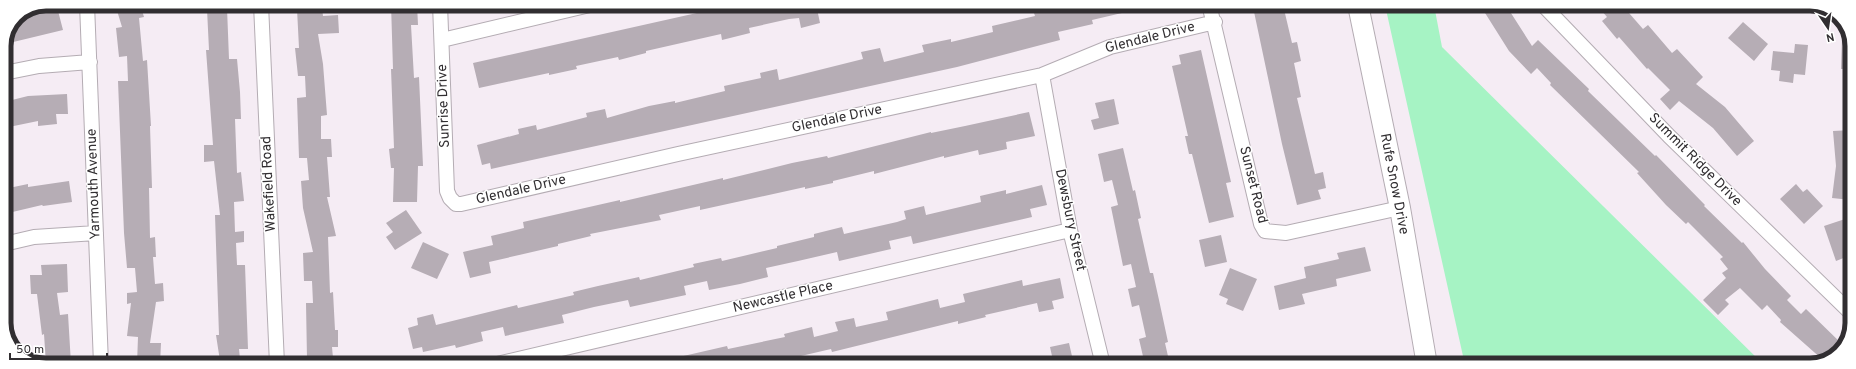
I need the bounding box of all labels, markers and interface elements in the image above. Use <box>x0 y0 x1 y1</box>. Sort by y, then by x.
north arrow <box>1808 8 1848 48</box>
street label: Glendale Drive <box>1103 19 1197 57</box>
text: N <box>1825 29 1835 44</box>
street label: Sunrise Drive <box>434 64 454 148</box>
street label: Glendale Drive <box>790 101 884 137</box>
street label: Summit Ridge Drive <box>1645 110 1745 210</box>
street label: Yarmouth Avenue <box>84 128 104 240</box>
street label: Rufe Snow Drive <box>1376 132 1412 236</box>
street label: Wakefield Road <box>258 136 280 232</box>
street label: Sunset Road <box>1235 145 1271 225</box>
street label: Dewsbury Street <box>1051 167 1089 273</box>
street label: Glendale Drive <box>474 171 568 209</box>
street label: Newcastle Place <box>731 277 835 317</box>
scale bar <box>10 335 107 361</box>
text: 50 m <box>16 342 44 358</box>

